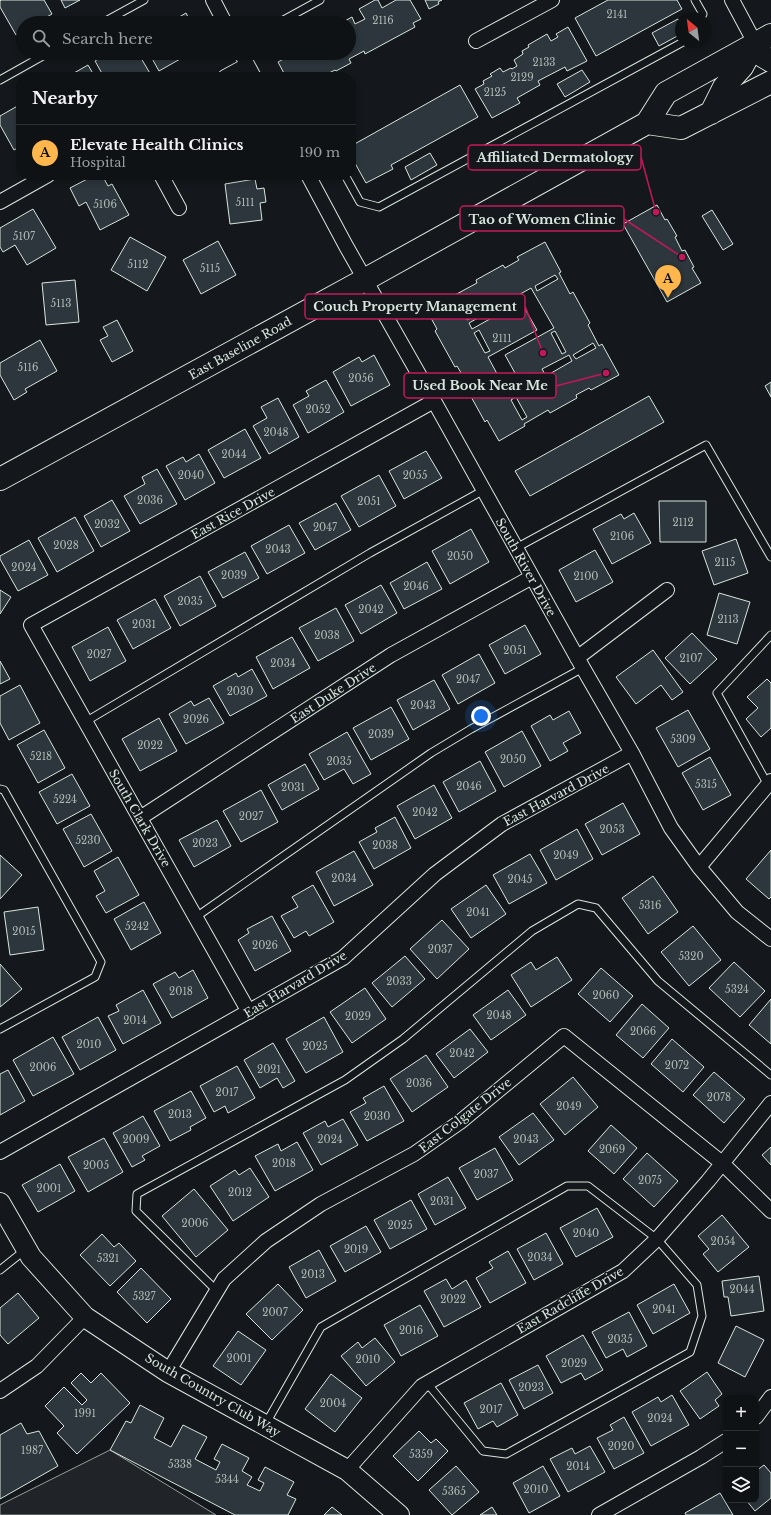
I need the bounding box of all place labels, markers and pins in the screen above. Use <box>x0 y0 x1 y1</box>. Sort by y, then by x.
callout: Affiliated Dermatology <box>468 145 641 170</box>
callout: Tao of Women Clinic <box>460 206 624 231</box>
pin: A <box>655 265 681 298</box>
callout: Couch Property Management <box>305 294 525 319</box>
callout: Used Book Near Me <box>404 373 556 398</box>

